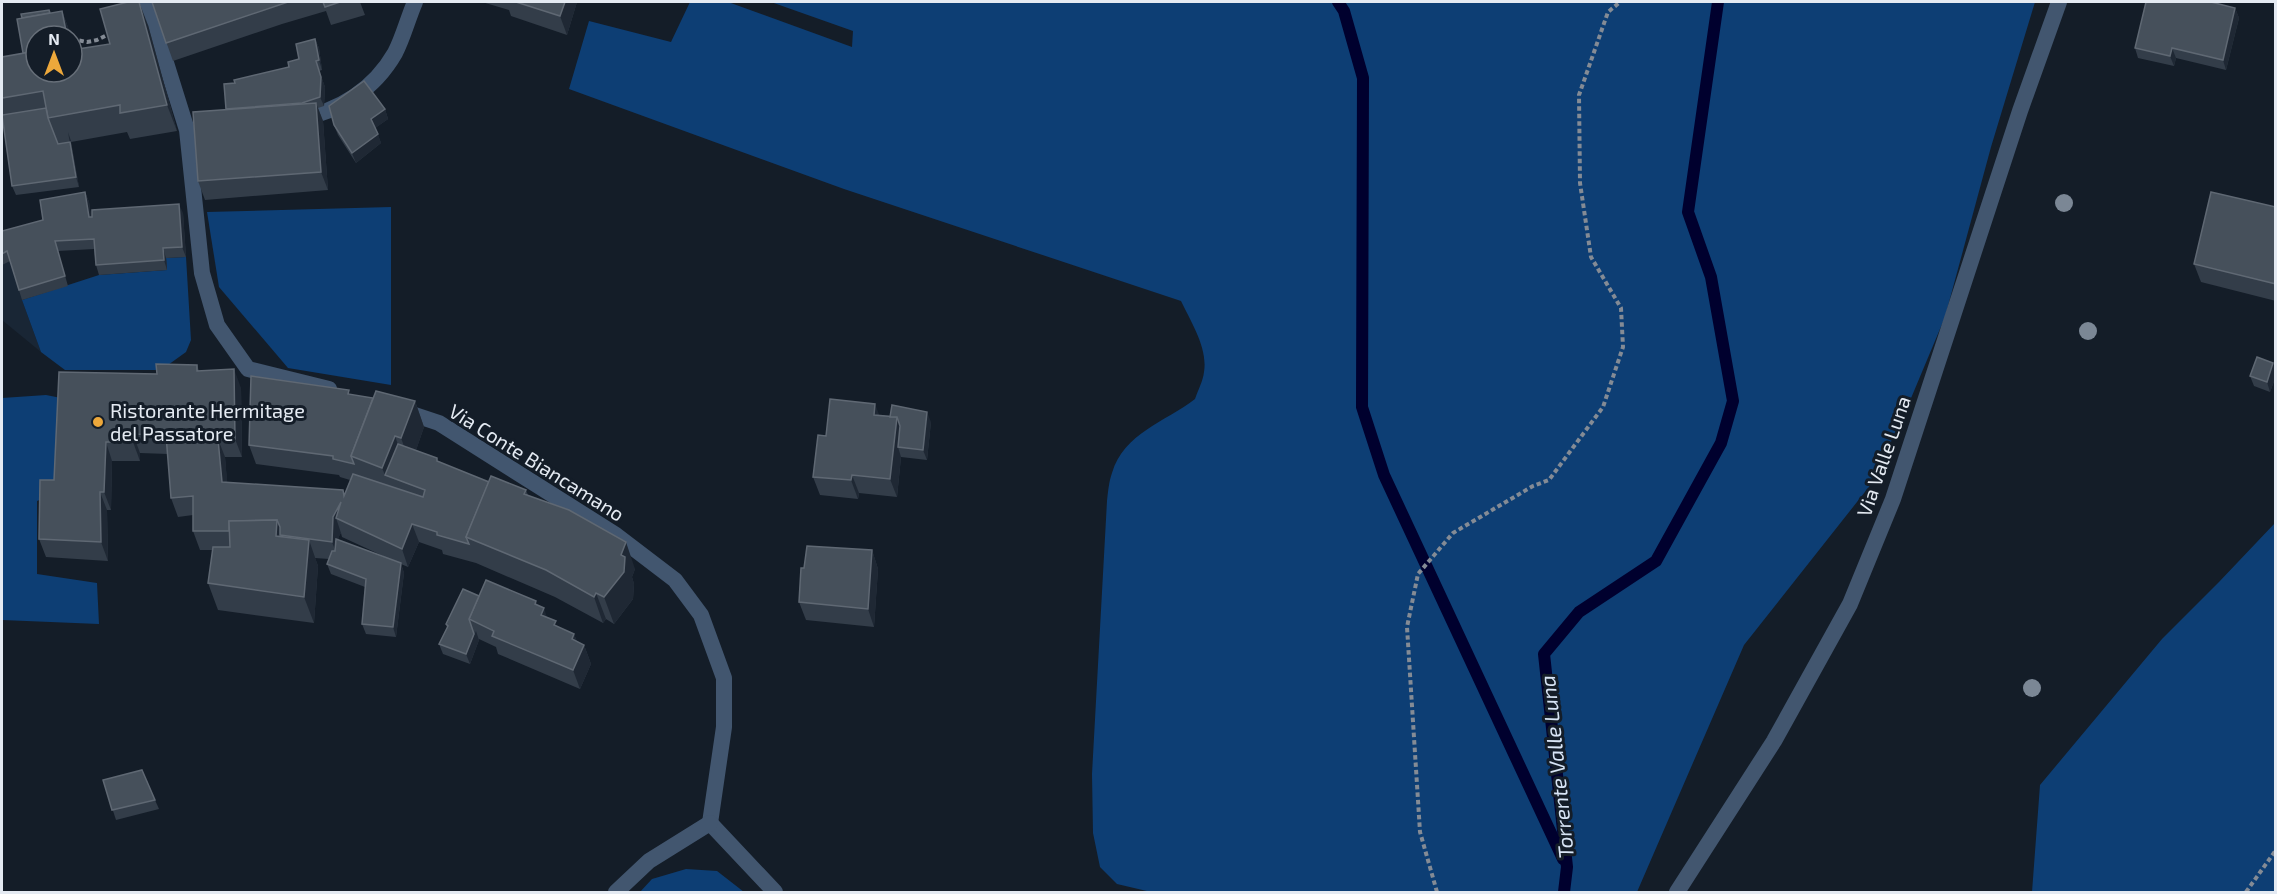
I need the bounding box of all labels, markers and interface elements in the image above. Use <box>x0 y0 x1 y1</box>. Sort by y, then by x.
north arrow <box>24 24 84 84</box>
text: N <box>48 29 60 48</box>
street label: Via Valle Luna <box>1851 392 1915 520</box>
place label: Ristorante Hermitage del Passatore <box>110 398 305 445</box>
street label: Via Conte Biancamano <box>445 398 629 526</box>
marker: Ristorante Hermitage del Passatore <box>91 415 105 429</box>
water label: Torrente Valle Luna <box>1534 674 1578 860</box>

